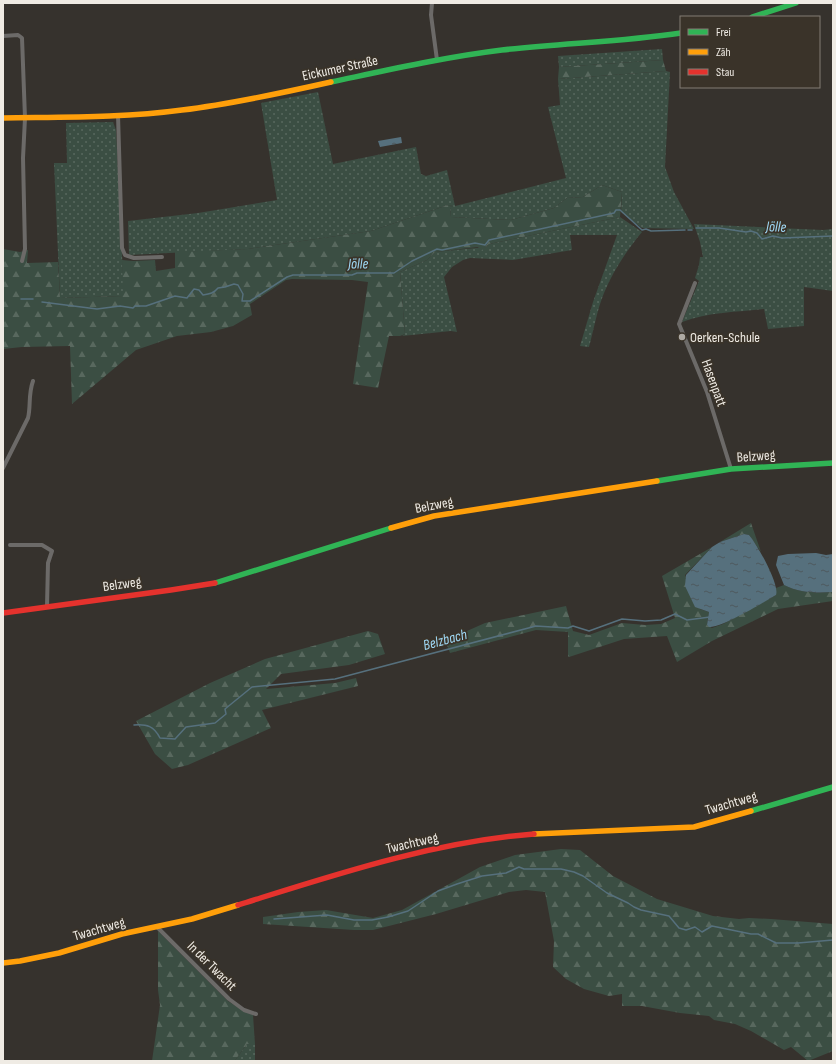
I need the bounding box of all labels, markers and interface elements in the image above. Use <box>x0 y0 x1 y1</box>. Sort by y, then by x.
legend <box>680 16 820 88</box>
text: Frei <box>716 25 731 40</box>
text: Zäh <box>716 45 731 60</box>
street label: Eickumer Straße <box>301 52 379 84</box>
text: Stau <box>716 65 734 80</box>
water label: Jölle <box>764 217 787 237</box>
water label: Jölle <box>347 254 369 274</box>
place label: Oerken-Schule <box>690 329 760 346</box>
marker: Oerken-Schule <box>677 332 687 342</box>
street label: Hasenpatt <box>698 357 730 409</box>
street label: Belzweg <box>736 446 776 466</box>
street label: Belzweg <box>413 493 455 517</box>
street label: Belzweg <box>102 573 143 595</box>
water label: Belzbach <box>421 625 469 655</box>
street label: Twachtweg <box>703 787 759 818</box>
street label: Twachtweg <box>384 829 440 857</box>
street label: Twachtweg <box>71 913 127 944</box>
street label: In der Twacht <box>184 938 240 994</box>

